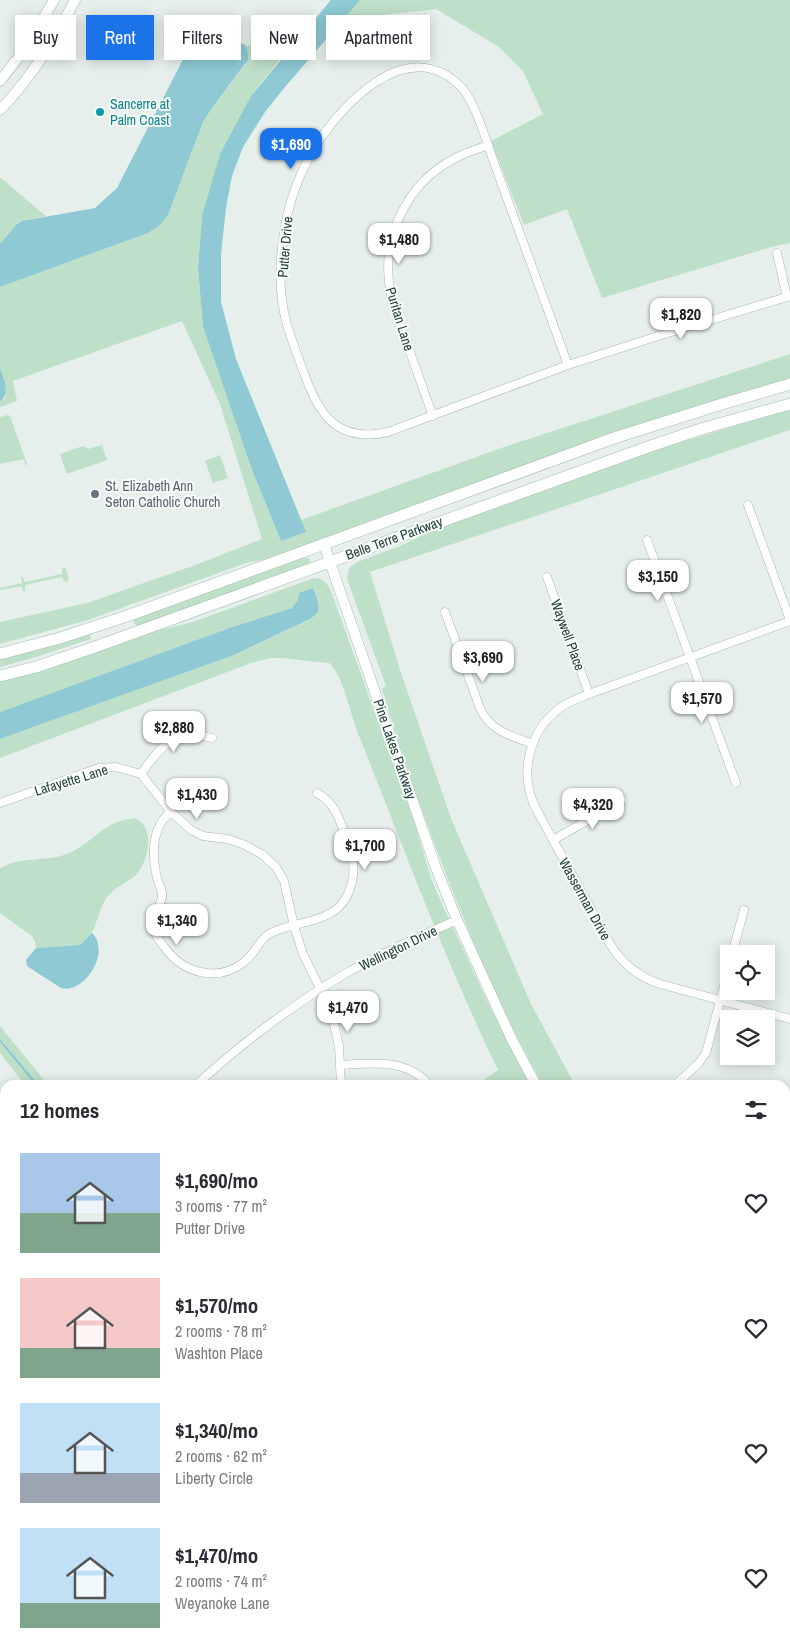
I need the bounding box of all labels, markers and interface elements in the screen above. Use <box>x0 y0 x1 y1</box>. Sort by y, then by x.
chip: Buy <box>15 15 76 60</box>
chip: Rent <box>86 15 154 60</box>
chip: Filters <box>164 15 241 60</box>
chip: New <box>251 15 316 60</box>
chip: Apartment <box>326 15 430 60</box>
place label: Sancerre at Palm Coast <box>110 95 169 129</box>
marker: Sancerre at Palm Coast <box>94 106 106 118</box>
pin: $1,690 <box>250 128 332 170</box>
text: $1,690 <box>271 133 311 155</box>
street label: Putter Drive <box>273 216 297 278</box>
pin: $1,480 <box>358 222 440 265</box>
text: $1,480 <box>379 228 419 250</box>
street label: Puritan Lane <box>382 285 418 353</box>
pin: $1,820 <box>640 298 722 340</box>
text: $1,820 <box>661 303 701 325</box>
place label: St. Elizabeth Ann Seton Catholic Church <box>105 477 221 511</box>
marker: St. Elizabeth Ann Seton Catholic Church <box>89 488 101 500</box>
street label: Belle Terre Parkway <box>343 512 445 564</box>
pin: $3,150 <box>617 560 699 602</box>
text: $3,150 <box>638 565 678 587</box>
street label: Waywell Place <box>547 597 589 673</box>
pin: $3,690 <box>442 640 524 683</box>
text: $3,690 <box>463 646 503 668</box>
pin: $1,570 <box>661 682 743 724</box>
text: $1,570 <box>682 687 722 709</box>
street label: Pine Lakes Parkway <box>369 697 421 802</box>
pin: $2,880 <box>133 710 215 753</box>
text: $2,880 <box>154 716 194 738</box>
street label: Lafayette Lane <box>32 760 110 800</box>
pin: $1,430 <box>156 778 238 820</box>
text: $1,430 <box>177 783 217 805</box>
pin: $4,320 <box>552 788 634 830</box>
text: $4,320 <box>573 793 613 815</box>
pin: $1,700 <box>324 828 406 871</box>
text: $1,700 <box>345 834 385 856</box>
street label: Wasserman Drive <box>555 855 615 943</box>
pin: $1,340 <box>136 904 218 946</box>
text: $1,340 <box>157 909 197 931</box>
street label: Wellington Drive <box>356 921 440 975</box>
map controls <box>720 945 775 1065</box>
button: locate <box>720 945 775 1000</box>
pin: $1,470 <box>307 990 389 1033</box>
text: $1,470 <box>328 996 368 1018</box>
button: layers <box>720 1010 775 1065</box>
text: 12 homes <box>20 1096 99 1125</box>
icon: filters <box>742 1096 770 1124</box>
text: $1,690/mo <box>175 1166 258 1195</box>
icon: home <box>60 1173 120 1233</box>
icon: heart <box>742 1189 770 1217</box>
text: 3 rooms · 77 m² <box>175 1195 267 1217</box>
text: Putter Drive <box>175 1217 245 1239</box>
text: $1,570/mo <box>175 1291 258 1320</box>
icon: home <box>60 1298 120 1358</box>
icon: heart <box>742 1314 770 1342</box>
text: 2 rooms · 78 m² <box>175 1320 267 1342</box>
text: Washton Place <box>175 1342 263 1364</box>
text: $1,340/mo <box>175 1416 258 1445</box>
icon: home <box>60 1423 120 1483</box>
icon: heart <box>742 1439 770 1467</box>
text: 2 rooms · 62 m² <box>175 1445 267 1467</box>
text: Liberty Circle <box>175 1467 253 1489</box>
text: $1,470/mo <box>175 1541 258 1570</box>
icon: home <box>60 1548 120 1608</box>
icon: heart <box>742 1564 770 1592</box>
text: 2 rooms · 74 m² <box>175 1570 267 1592</box>
text: Weyanoke Lane <box>175 1592 270 1614</box>

